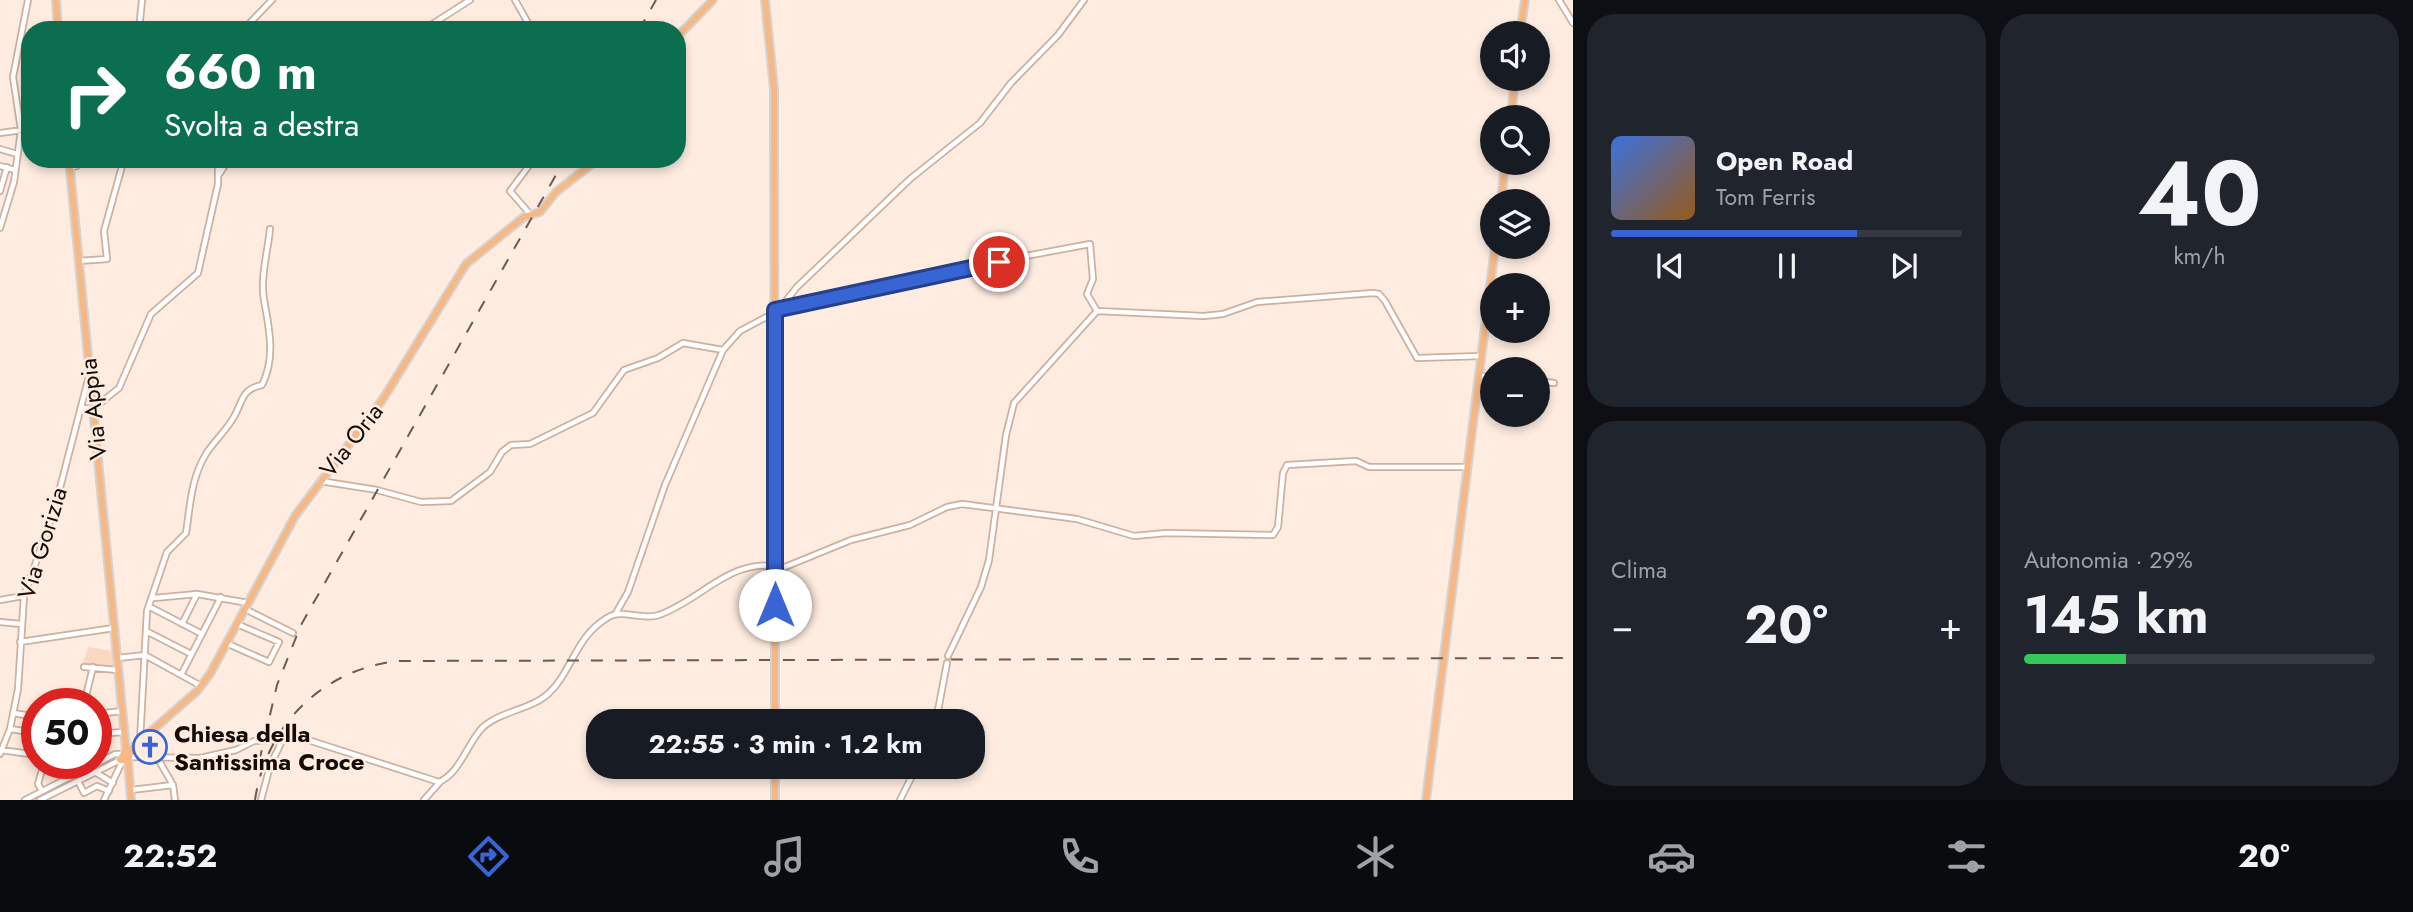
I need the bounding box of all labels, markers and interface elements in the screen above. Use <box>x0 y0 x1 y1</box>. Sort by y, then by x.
map controls <box>1480 21 1550 427</box>
button: sound <box>1480 21 1550 91</box>
text: 660 m <box>164 37 317 107</box>
icon: right <box>49 49 140 140</box>
text: Svolta a destra <box>164 102 359 148</box>
button: search <box>1480 105 1550 175</box>
text: 40 <box>2138 128 2261 259</box>
text: Open Road <box>1716 142 1853 180</box>
text: Tom Ferris <box>1716 180 1815 214</box>
button: layers <box>1480 189 1550 259</box>
pin <box>969 232 1029 292</box>
text: km/h <box>2174 239 2225 273</box>
icon: arrive <box>980 243 1018 281</box>
icon: previous <box>1651 247 1689 285</box>
icon: pause <box>1768 247 1806 285</box>
icon: next <box>1885 247 1923 285</box>
button: + <box>1480 273 1550 343</box>
street label: Via Appia <box>70 357 116 461</box>
button: − <box>1480 357 1550 427</box>
street label: Via Oria <box>311 395 391 485</box>
street label: Via Gorizia <box>8 483 76 603</box>
text: Autonomia · 29% <box>2024 543 2193 577</box>
text: Clima <box>1611 553 1667 587</box>
position arrow <box>738 568 812 642</box>
text: 145 km <box>2024 577 2209 653</box>
text: 20° <box>1744 587 1828 663</box>
text: − <box>1611 598 1633 653</box>
text: + <box>1939 598 1962 653</box>
speed limit sign: 50 <box>21 688 112 779</box>
place label: Chiesa della Santissima Croce <box>174 716 364 779</box>
text: 22:55 · 3 min · 1.2 km <box>648 725 923 763</box>
church icon: Chiesa della Santissima Croce <box>131 728 169 766</box>
icon: directions <box>464 832 513 881</box>
icon: music <box>760 832 809 881</box>
icon: phone <box>1055 832 1104 881</box>
icon: climate <box>1351 832 1400 881</box>
icon: car <box>1647 832 1696 881</box>
icon: filters <box>1942 832 1991 881</box>
text: 22:52 <box>123 833 217 879</box>
text: 20° <box>2238 833 2290 879</box>

